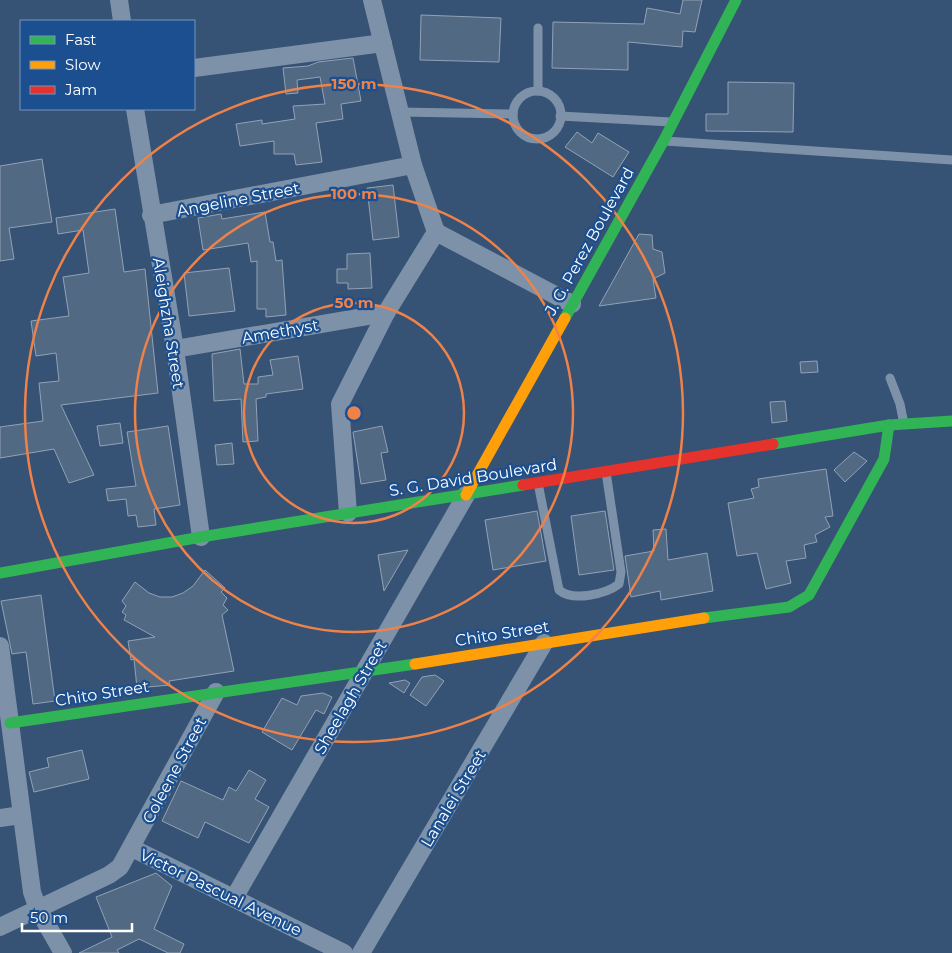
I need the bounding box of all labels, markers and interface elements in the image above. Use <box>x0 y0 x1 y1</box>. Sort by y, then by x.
legend <box>20 20 195 110</box>
text: Fast <box>65 30 96 49</box>
text: Slow <box>65 55 101 74</box>
text: 150 m <box>332 74 376 93</box>
text: Jam <box>64 80 97 99</box>
street label: J. G. Perez Boulevard <box>540 164 638 319</box>
street label: Angeline Street <box>175 178 302 221</box>
text: 100 m <box>331 184 377 203</box>
street label: Aleighzha Street <box>149 256 188 390</box>
text: 50 m <box>334 293 374 312</box>
street label: Amethyst <box>240 315 321 348</box>
centre of rings <box>345 404 363 422</box>
street label: S. G. David Boulevard <box>388 455 558 500</box>
street label: Chito Street <box>454 617 551 650</box>
street label: Sheelagh Street <box>310 637 391 757</box>
street label: Chito Street <box>54 677 151 710</box>
street label: Coleene Street <box>138 713 211 827</box>
street label: Lanalei Street <box>417 746 490 850</box>
street label: Victor Pascual Avenue <box>137 845 305 940</box>
scale bar <box>22 900 132 932</box>
text: 50 m <box>30 908 68 927</box>

